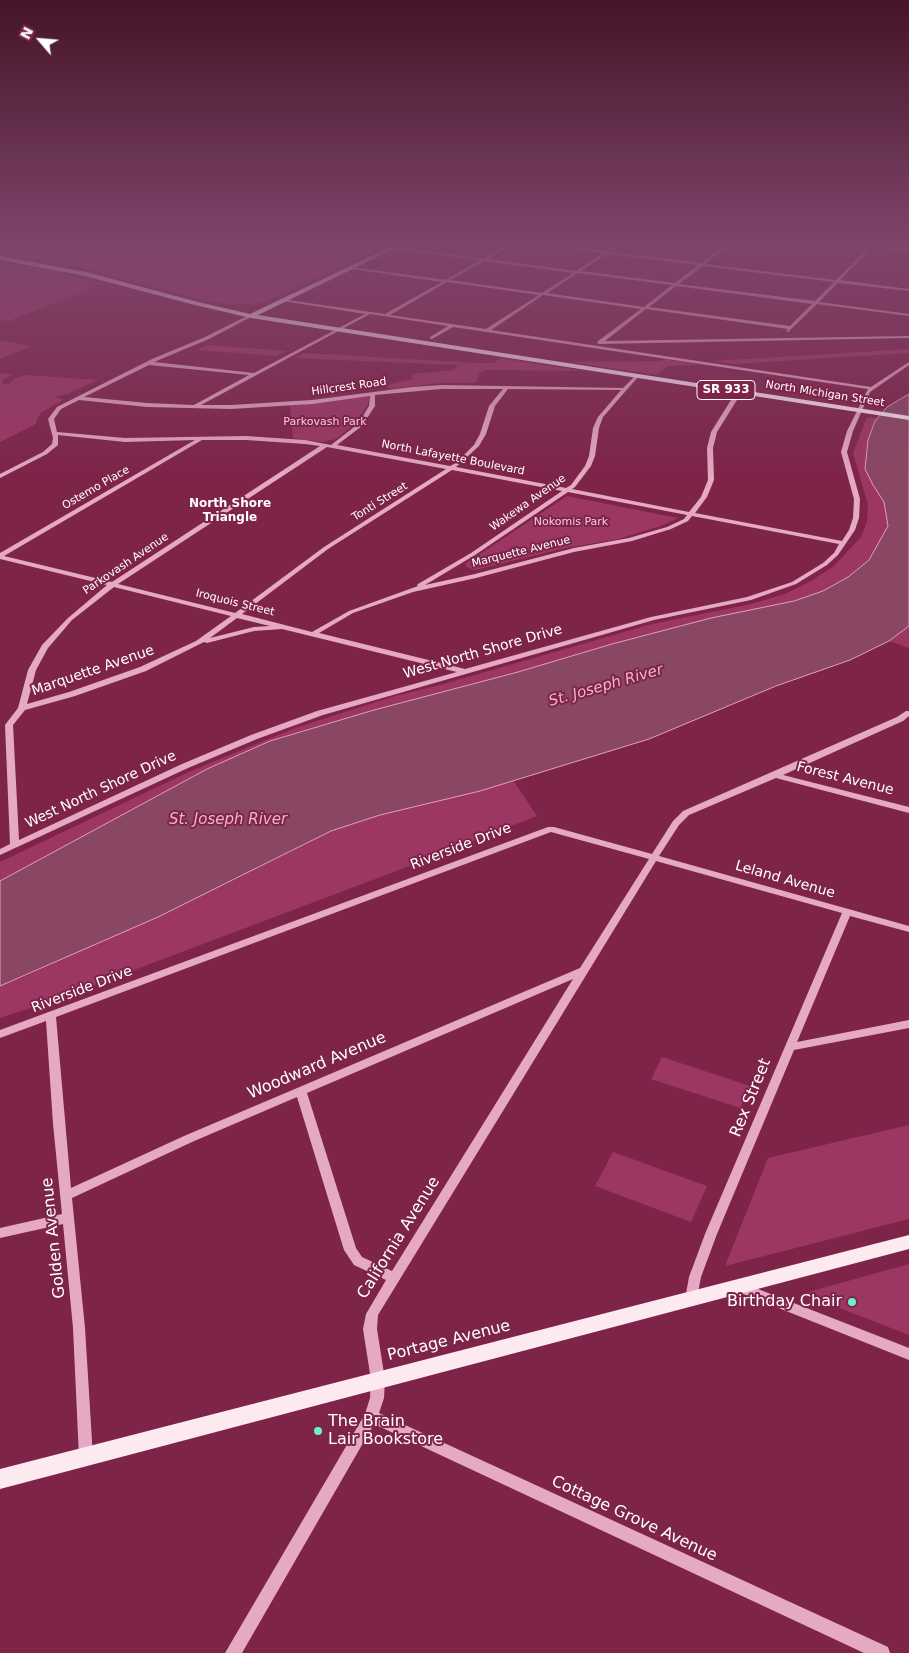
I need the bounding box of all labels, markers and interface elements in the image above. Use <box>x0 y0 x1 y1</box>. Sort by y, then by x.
north arrow <box>15 15 65 65</box>
text: N <box>17 24 36 42</box>
street label: Hillcrest Road <box>311 375 387 399</box>
street label: North Michigan Street <box>764 378 886 410</box>
road number: SR 933 <box>697 380 755 400</box>
park label: Parkovash Park <box>283 415 367 429</box>
street label: North Lafayette Boulevard <box>380 438 526 478</box>
street label: Ostemo Place <box>60 463 132 513</box>
street label: Wakewa Avenue <box>487 472 569 534</box>
street label: Tonti Street <box>350 480 410 524</box>
district label: North Shore Triangle <box>189 497 271 525</box>
park label: Nokomis Park <box>534 515 608 529</box>
street label: Parkovash Avenue <box>81 530 171 598</box>
street label: Marquette Avenue <box>470 533 572 571</box>
street label: Iroquois Street <box>194 587 276 619</box>
street label: West North Shore Drive <box>402 621 564 683</box>
street label: Marquette Avenue <box>29 642 157 700</box>
water label: St. Joseph River <box>547 661 665 711</box>
street label: West North Shore Drive <box>23 748 179 832</box>
street label: Forest Avenue <box>795 759 895 799</box>
water label: St. Joseph River <box>169 811 287 829</box>
street label: Riverside Drive <box>408 820 514 874</box>
street label: Leland Avenue <box>733 858 837 902</box>
street label: Riverside Drive <box>29 963 135 1017</box>
street label: Woodward Avenue <box>245 1028 389 1104</box>
street label: Rex Street <box>727 1056 775 1140</box>
street label: California Avenue <box>354 1173 444 1303</box>
street label: Golden Avenue <box>38 1177 70 1299</box>
place label: Birthday Chair <box>727 1292 842 1312</box>
marker: Birthday Chair <box>846 1296 858 1308</box>
street label: Portage Avenue <box>386 1316 512 1366</box>
place label: The Brain Lair Bookstore <box>328 1412 443 1450</box>
marker: The Brain Lair Bookstore <box>312 1425 324 1437</box>
street label: Cottage Grove Avenue <box>548 1472 720 1566</box>

